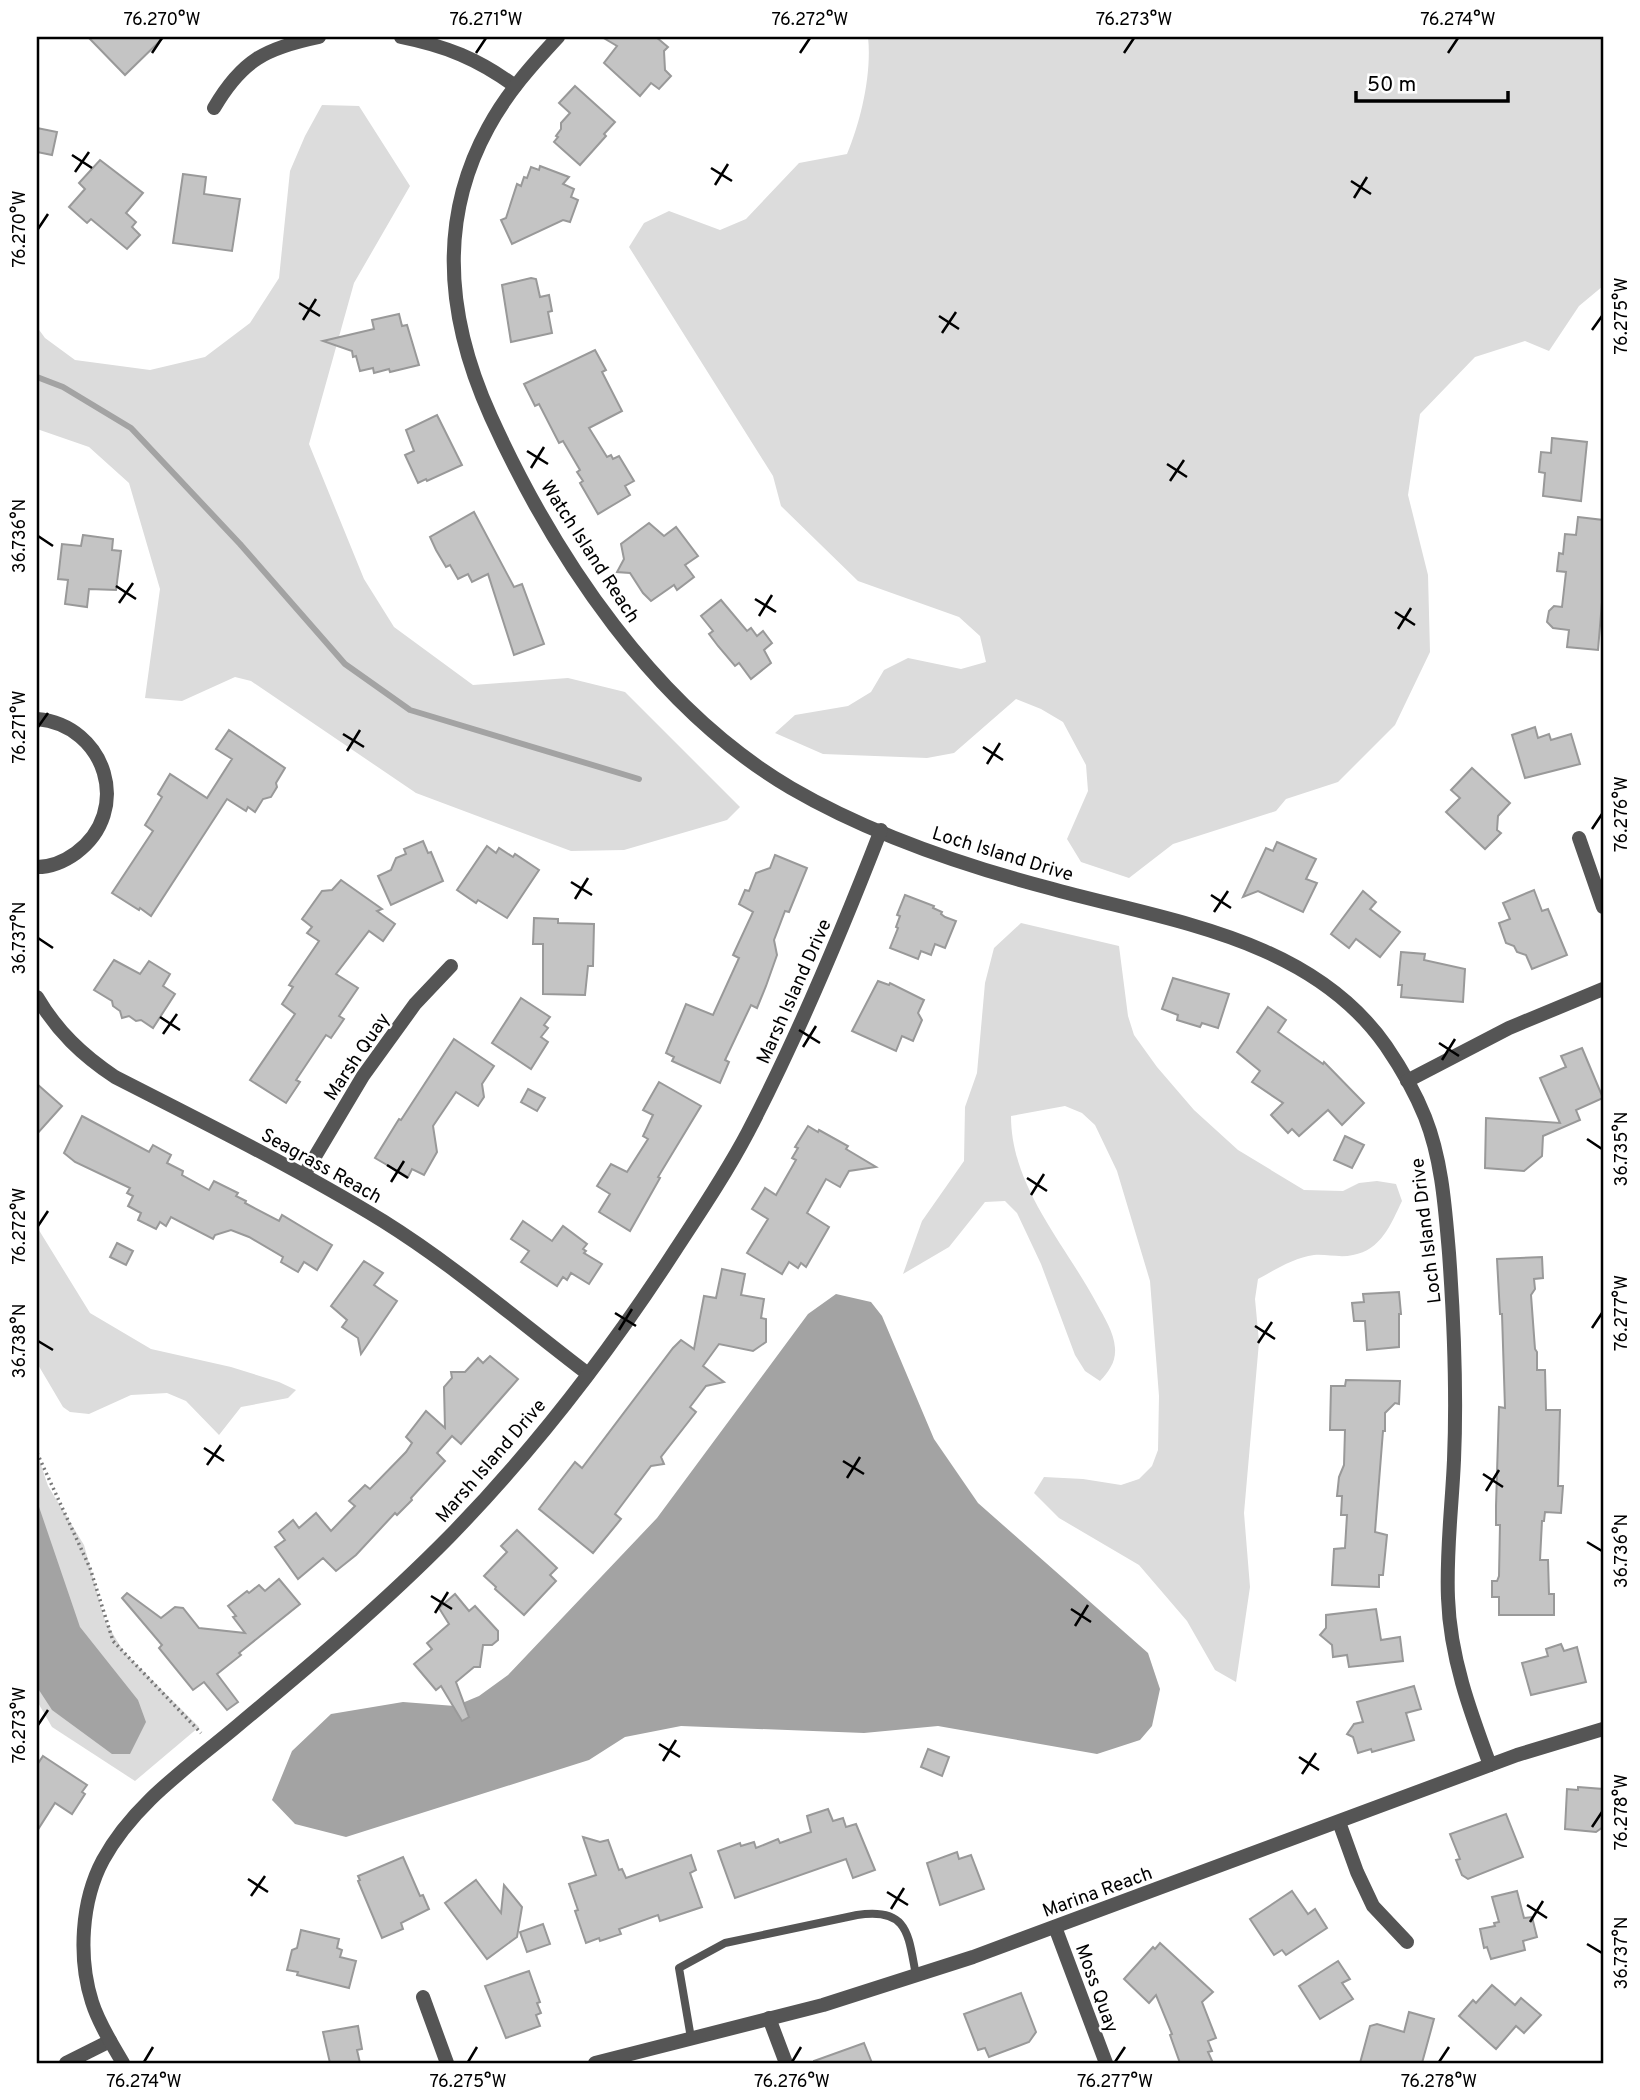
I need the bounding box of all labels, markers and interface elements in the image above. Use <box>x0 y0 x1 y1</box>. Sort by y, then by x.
text: 76.270°W <box>123 9 201 32</box>
text: 76.271°W <box>449 9 523 32</box>
text: 76.272°W <box>772 9 848 32</box>
text: 76.273°W <box>1096 9 1172 32</box>
text: 76.274°W <box>1420 9 1496 32</box>
scale bar <box>1356 60 1509 104</box>
text: 50 m <box>1367 72 1416 99</box>
text: 76.270°W <box>9 190 32 268</box>
text: 76.275°W <box>1611 277 1634 355</box>
street label: Watch Island Reach <box>534 476 644 628</box>
text: 36.736°N <box>9 499 32 573</box>
text: 76.271°W <box>9 690 32 764</box>
text: 76.276°W <box>1611 776 1634 852</box>
street label: Loch Island Drive <box>929 822 1076 888</box>
text: 36.737°N <box>9 901 32 975</box>
street label: Marsh Island Drive <box>752 915 838 1068</box>
street label: Marsh Quay <box>319 1009 396 1106</box>
text: 36.735°N <box>1611 1111 1634 1187</box>
street label: Seagrass Reach <box>256 1124 386 1210</box>
street label: Loch Island Drive <box>1406 1157 1448 1305</box>
text: 76.272°W <box>9 1188 32 1264</box>
text: 76.277°W <box>1611 1275 1634 1351</box>
text: 36.738°N <box>9 1304 32 1378</box>
street label: Marsh Island Drive <box>431 1394 552 1528</box>
text: 36.736°N <box>1611 1514 1634 1588</box>
text: 76.273°W <box>9 1687 32 1763</box>
text: 76.278°W <box>1611 1774 1634 1850</box>
street label: Marina Reach <box>1040 1862 1156 1924</box>
text: 36.737°N <box>1611 1916 1634 1990</box>
street label: Moss Quay <box>1069 1941 1123 2036</box>
text: 76.274°W <box>106 2071 182 2094</box>
text: 76.275°W <box>429 2071 507 2094</box>
text: 76.276°W <box>754 2071 830 2094</box>
text: 76.277°W <box>1077 2071 1153 2094</box>
text: 76.278°W <box>1401 2071 1477 2094</box>

